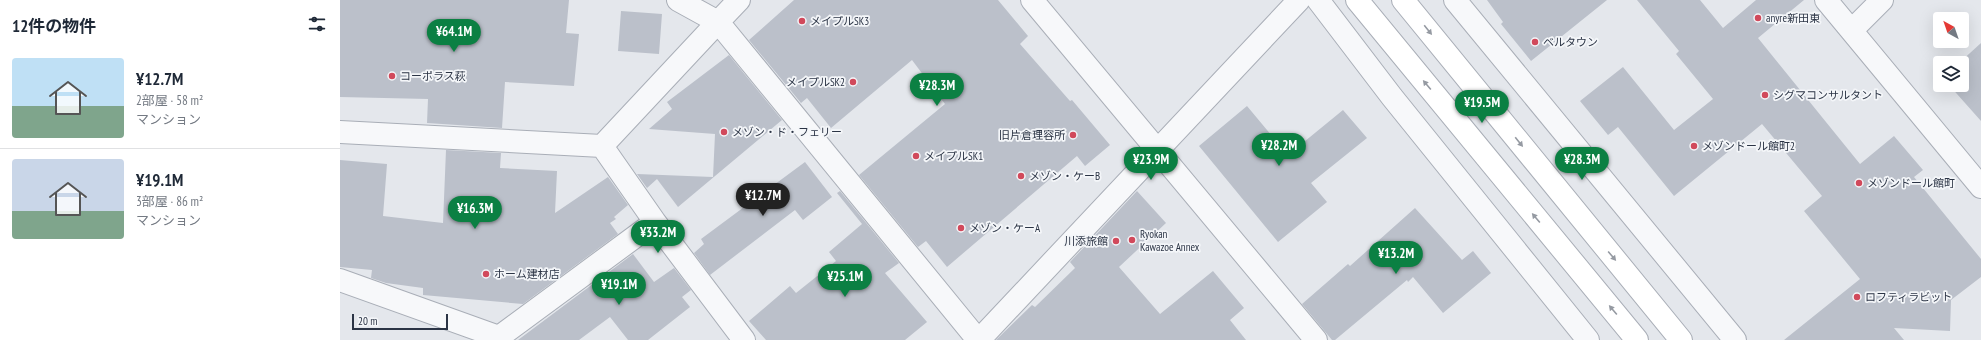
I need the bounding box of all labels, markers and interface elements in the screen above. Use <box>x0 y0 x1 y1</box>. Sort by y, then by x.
place label: anyre新田東 <box>1766 11 1820 25</box>
north arrow <box>1933 12 1969 48</box>
map controls <box>1933 12 1969 92</box>
icon: filters <box>306 13 328 35</box>
marker: anyre新田東 <box>1753 13 1763 23</box>
place label: メイプルSK3 <box>810 14 869 28</box>
text: 12件の物件 <box>12 15 96 37</box>
marker: メイプルSK3 <box>797 16 807 26</box>
pin: ¥64.1M <box>421 19 487 53</box>
text: ¥64.1M <box>436 23 472 40</box>
one-way arrow <box>1423 25 1432 36</box>
place label: ベルタウン <box>1543 35 1598 49</box>
marker: ベルタウン <box>1530 37 1540 47</box>
button: layers <box>1933 56 1969 92</box>
text: ¥12.7M <box>136 68 183 90</box>
place label: コーポラス萩 <box>400 69 466 83</box>
marker: コーポラス萩 <box>387 71 397 81</box>
pin: ¥28.3M <box>904 73 970 107</box>
icon: home <box>44 74 92 122</box>
place label: メイプルSK2 <box>786 75 845 89</box>
marker: メイプルSK2 <box>848 77 858 87</box>
text: ¥28.3M <box>919 77 955 94</box>
one-way arrow <box>1422 79 1431 90</box>
place label: シグマコンサルタント <box>1773 88 1883 102</box>
pin: ¥19.5M <box>1449 90 1515 124</box>
marker: シグマコンサルタント <box>1760 90 1770 100</box>
text: 2部屋 · 58 m² <box>136 92 203 109</box>
text: ¥19.5M <box>1464 94 1500 111</box>
text: マンション <box>136 111 201 128</box>
place label: メゾン・ド・フェリー <box>732 125 842 139</box>
marker: メゾン・ド・フェリー <box>719 127 729 137</box>
place label: 旧片倉理容所 <box>999 128 1066 142</box>
marker: 旧片倉理容所 <box>1068 130 1078 140</box>
pin: ¥28.2M <box>1246 133 1312 167</box>
text: ¥28.2M <box>1261 137 1297 154</box>
one-way arrow <box>1514 137 1523 147</box>
place label: メゾンドール館町2 <box>1702 139 1795 153</box>
marker: メゾンドール館町2 <box>1689 141 1699 151</box>
pin: ¥23.9M <box>1118 147 1184 181</box>
pin: ¥28.3M <box>1549 147 1615 181</box>
place label: メイプルSK1 <box>924 149 983 163</box>
marker: メイプルSK1 <box>911 151 921 161</box>
text: ¥23.9M <box>1133 151 1169 168</box>
text: ¥28.3M <box>1564 151 1600 168</box>
text: ¥19.1M <box>136 169 183 191</box>
place label: メゾン・ケーB <box>1029 169 1100 183</box>
marker: メゾン・ケーB <box>1016 171 1026 181</box>
icon: home <box>44 175 92 223</box>
place label: メゾンドール館町 <box>1867 176 1955 190</box>
marker: メゾンドール館町 <box>1854 178 1864 188</box>
pin: ¥12.7M <box>730 183 796 217</box>
text: ¥12.7M <box>745 187 781 204</box>
text: 3部屋 · 86 m² <box>136 193 203 210</box>
pin: ¥16.3M <box>442 196 508 230</box>
text: ¥16.3M <box>457 200 493 217</box>
text: マンション <box>136 212 201 229</box>
one-way arrow <box>1532 212 1541 223</box>
pin: ¥33.2M <box>625 220 691 254</box>
place label: メゾン・ケーA <box>969 221 1041 235</box>
marker: メゾン・ケーA <box>956 223 966 233</box>
text: ¥33.2M <box>640 224 676 241</box>
place label: Ryokan Kawazoe Annex <box>1140 227 1200 254</box>
place label: 川添旅館 <box>1064 234 1108 248</box>
marker: Ryokan Kawazoe Annex <box>1127 235 1137 245</box>
marker: 川添旅館 <box>1111 236 1121 246</box>
pin: ¥13.2M <box>1363 241 1429 275</box>
text: ¥13.2M <box>1378 245 1414 262</box>
one-way arrow <box>1607 251 1616 261</box>
pin: ¥25.1M <box>812 264 878 298</box>
place label: ホーム建材店 <box>494 267 560 281</box>
text: ¥25.1M <box>827 268 863 285</box>
marker: ホーム建材店 <box>481 269 491 279</box>
pin: ¥19.1M <box>586 272 652 306</box>
text: ¥19.1M <box>601 276 637 293</box>
place label: ロフティラビット <box>1865 290 1952 304</box>
marker: ロフティラビット <box>1852 292 1862 302</box>
one-way arrow <box>1608 305 1617 315</box>
scale bar <box>352 312 448 331</box>
text: 20 m <box>358 314 377 328</box>

